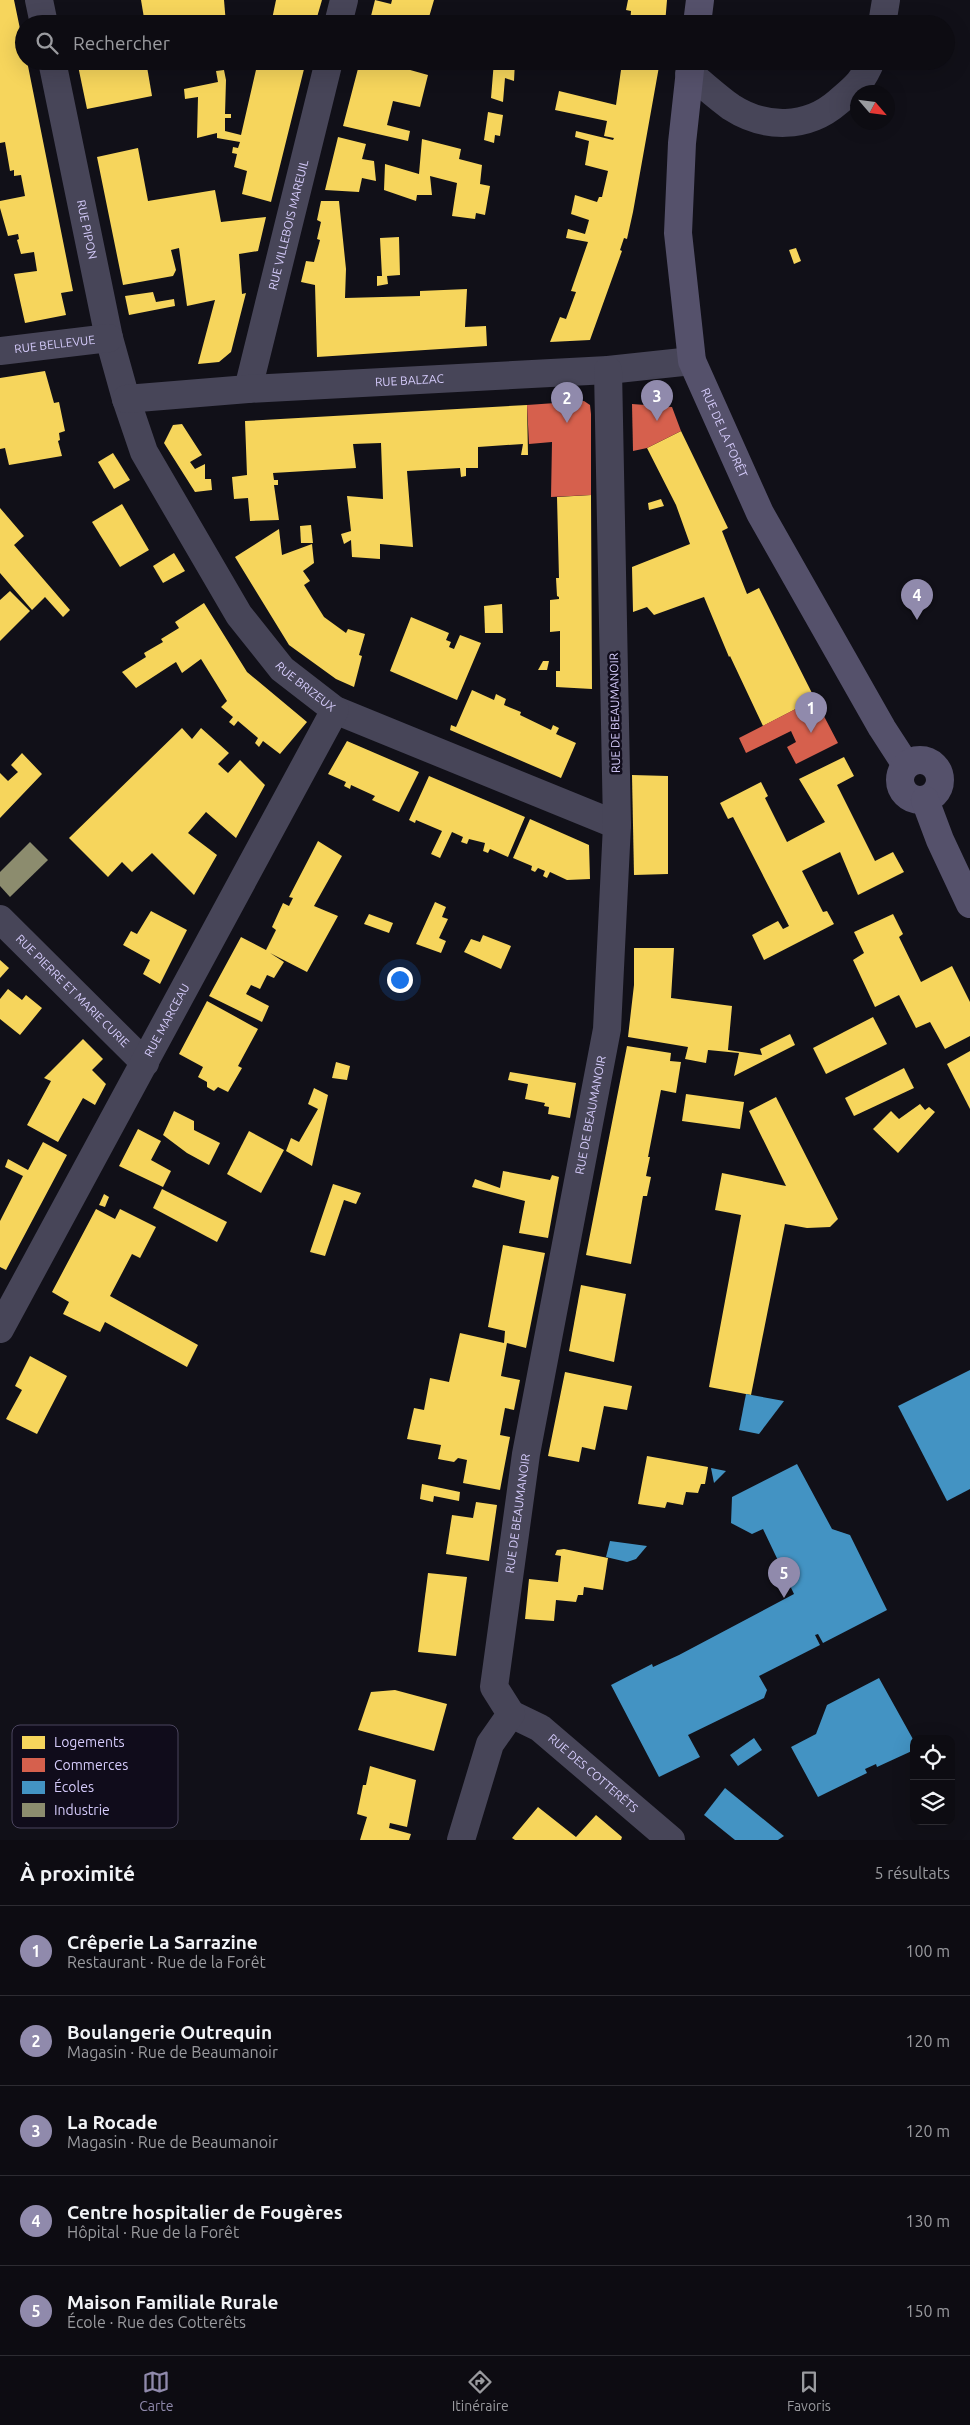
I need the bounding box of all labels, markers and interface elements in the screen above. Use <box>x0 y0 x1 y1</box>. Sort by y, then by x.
search box <box>15 15 955 70</box>
icon: search <box>33 29 61 57</box>
text: Rechercher <box>73 32 170 54</box>
north arrow <box>850 85 895 130</box>
street label: RUE VILLEBOIS MAREUIL <box>266 158 310 291</box>
street label: RUE PIPON <box>75 198 100 260</box>
street label: RUE BELLEVUE <box>14 333 96 355</box>
street label: RUE BALZAC <box>375 372 445 388</box>
pin: 3 <box>641 380 673 421</box>
pin: 2 <box>551 382 583 423</box>
street label: RUE DE LA FORÊT <box>699 386 750 480</box>
pin: 4 <box>901 579 933 620</box>
street label: RUE DE BEAUMANOIR <box>607 652 622 773</box>
street label: RUE BRIZEUX <box>273 659 338 714</box>
pin: 1 <box>795 692 827 733</box>
street label: RUE PIERRE ET MARIE CURIE <box>14 932 132 1050</box>
your location <box>387 967 413 993</box>
street label: RUE MARCEAU <box>142 981 192 1059</box>
street label: RUE DE BEAUMANOIR <box>572 1054 608 1175</box>
street label: RUE DE BEAUMANOIR <box>503 1452 532 1574</box>
pin: 5 <box>768 1557 800 1598</box>
legend <box>12 1725 178 1828</box>
street label: RUE DES COTTERÊTS <box>546 1731 641 1815</box>
text: Logements <box>54 1734 124 1750</box>
map controls <box>910 1735 955 1825</box>
button: locate <box>910 1735 955 1780</box>
text: Commerces <box>54 1757 128 1773</box>
text: Écoles <box>54 1778 94 1795</box>
button: layers <box>910 1780 955 1825</box>
text: Industrie <box>54 1802 110 1818</box>
text: À proximité <box>20 1861 135 1885</box>
text: 5 résultats <box>874 1864 950 1882</box>
text: Crêperie La Sarrazine <box>67 1931 258 1953</box>
text: 1 <box>31 1942 41 1960</box>
text: 100 m <box>905 1942 950 1960</box>
text: Restaurant · Rue de la Forêt <box>67 1953 266 1971</box>
text: Boulangerie Outrequin <box>67 2021 272 2043</box>
text: 2 <box>31 2032 41 2050</box>
text: 120 m <box>905 2032 950 2050</box>
text: Magasin · Rue de Beaumanoir <box>67 2043 278 2061</box>
text: La Rocade <box>67 2111 158 2133</box>
text: 3 <box>31 2122 41 2140</box>
text: 120 m <box>905 2122 950 2140</box>
text: Magasin · Rue de Beaumanoir <box>67 2133 278 2151</box>
text: Centre hospitalier de Fougères <box>67 2201 343 2223</box>
text: 4 <box>31 2212 41 2230</box>
text: 130 m <box>905 2212 950 2230</box>
text: Hôpital · Rue de la Forêt <box>67 2223 239 2241</box>
text: Maison Familiale Rurale <box>67 2291 278 2313</box>
text: 5 <box>31 2302 41 2320</box>
text: 150 m <box>905 2302 950 2320</box>
text: École · Rue des Cotterêts <box>67 2313 246 2331</box>
tab: Carte <box>139 2368 173 2414</box>
tab: Itinéraire <box>452 2368 509 2414</box>
tab: Favoris <box>787 2368 831 2414</box>

